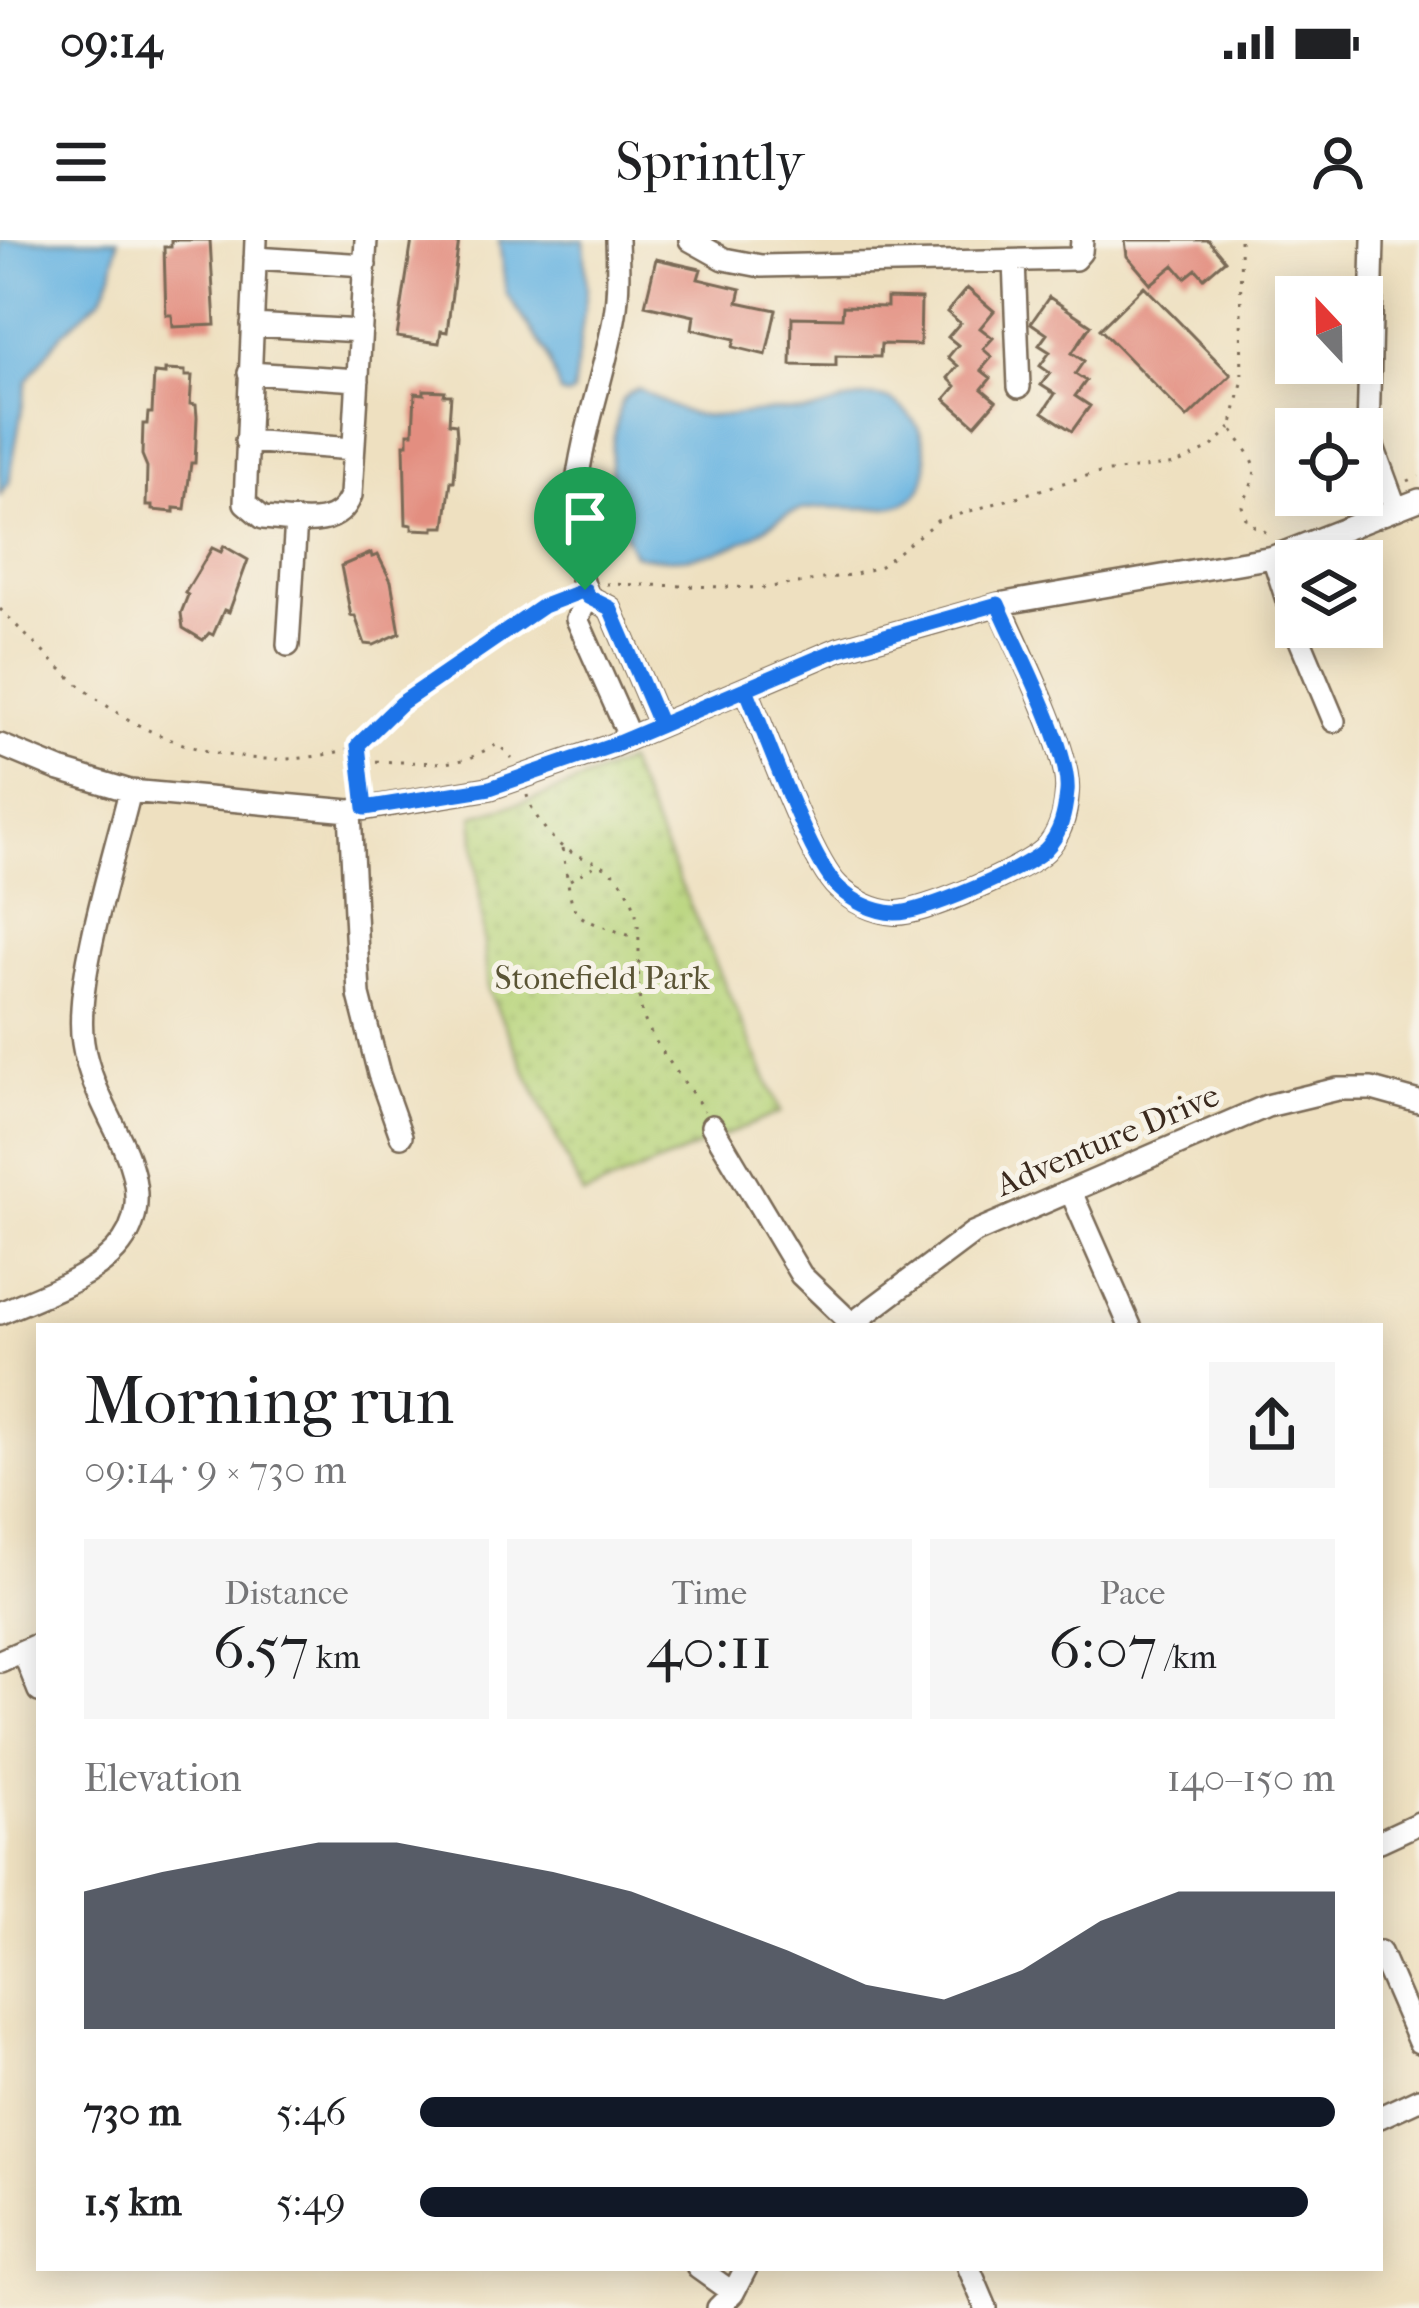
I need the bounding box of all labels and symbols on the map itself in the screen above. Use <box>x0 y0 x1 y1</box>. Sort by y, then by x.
north arrow <box>1275 276 1383 384</box>
pin <box>534 467 636 590</box>
park label: Stonefield Park <box>495 959 710 998</box>
street label: Adventure Drive <box>988 1076 1225 1206</box>

